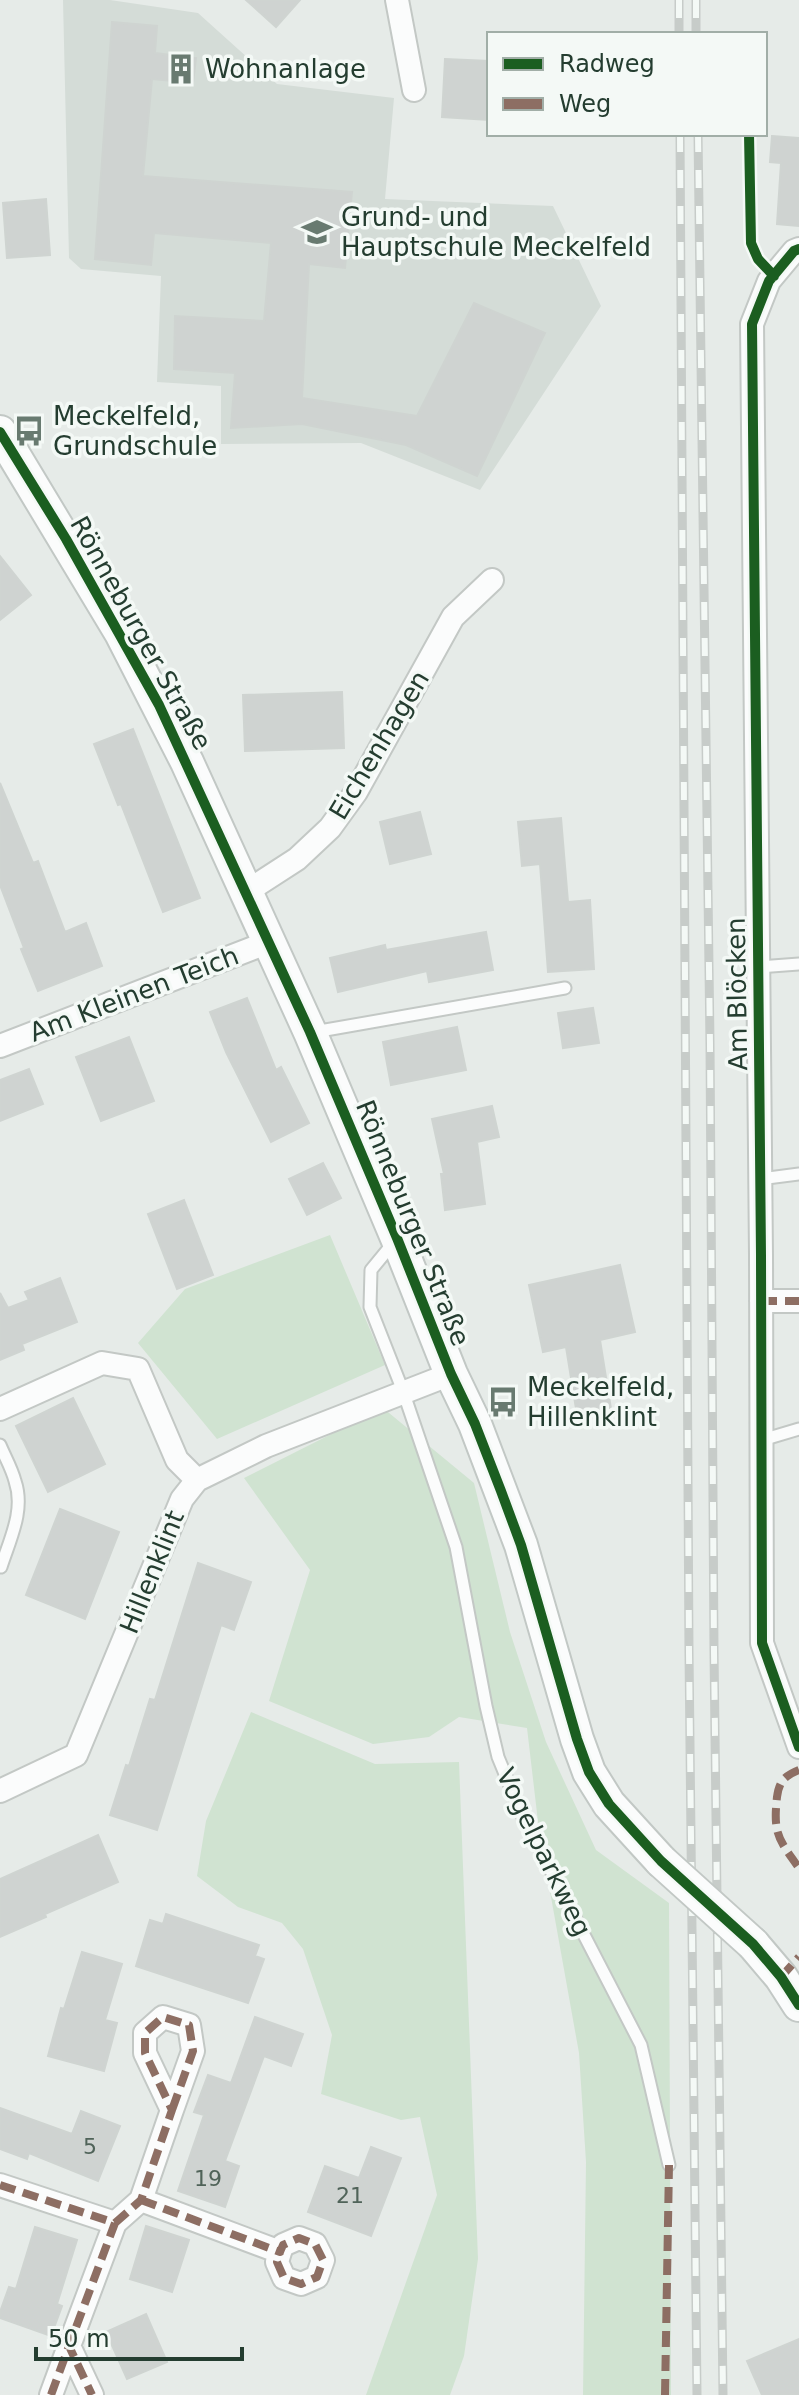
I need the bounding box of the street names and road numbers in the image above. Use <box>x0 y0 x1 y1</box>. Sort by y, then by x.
street label: Rönneburger Straße <box>64 511 218 755</box>
street label: Eichenhagen <box>323 665 435 825</box>
street label: Am Blöcken <box>721 917 753 1071</box>
street label: Am Kleinen Teich <box>25 940 243 1048</box>
street label: Rönneburger Straße <box>350 1096 476 1350</box>
street label: Hillenklint <box>114 1506 190 1638</box>
street label: Vogelparkweg <box>490 1763 598 1941</box>

